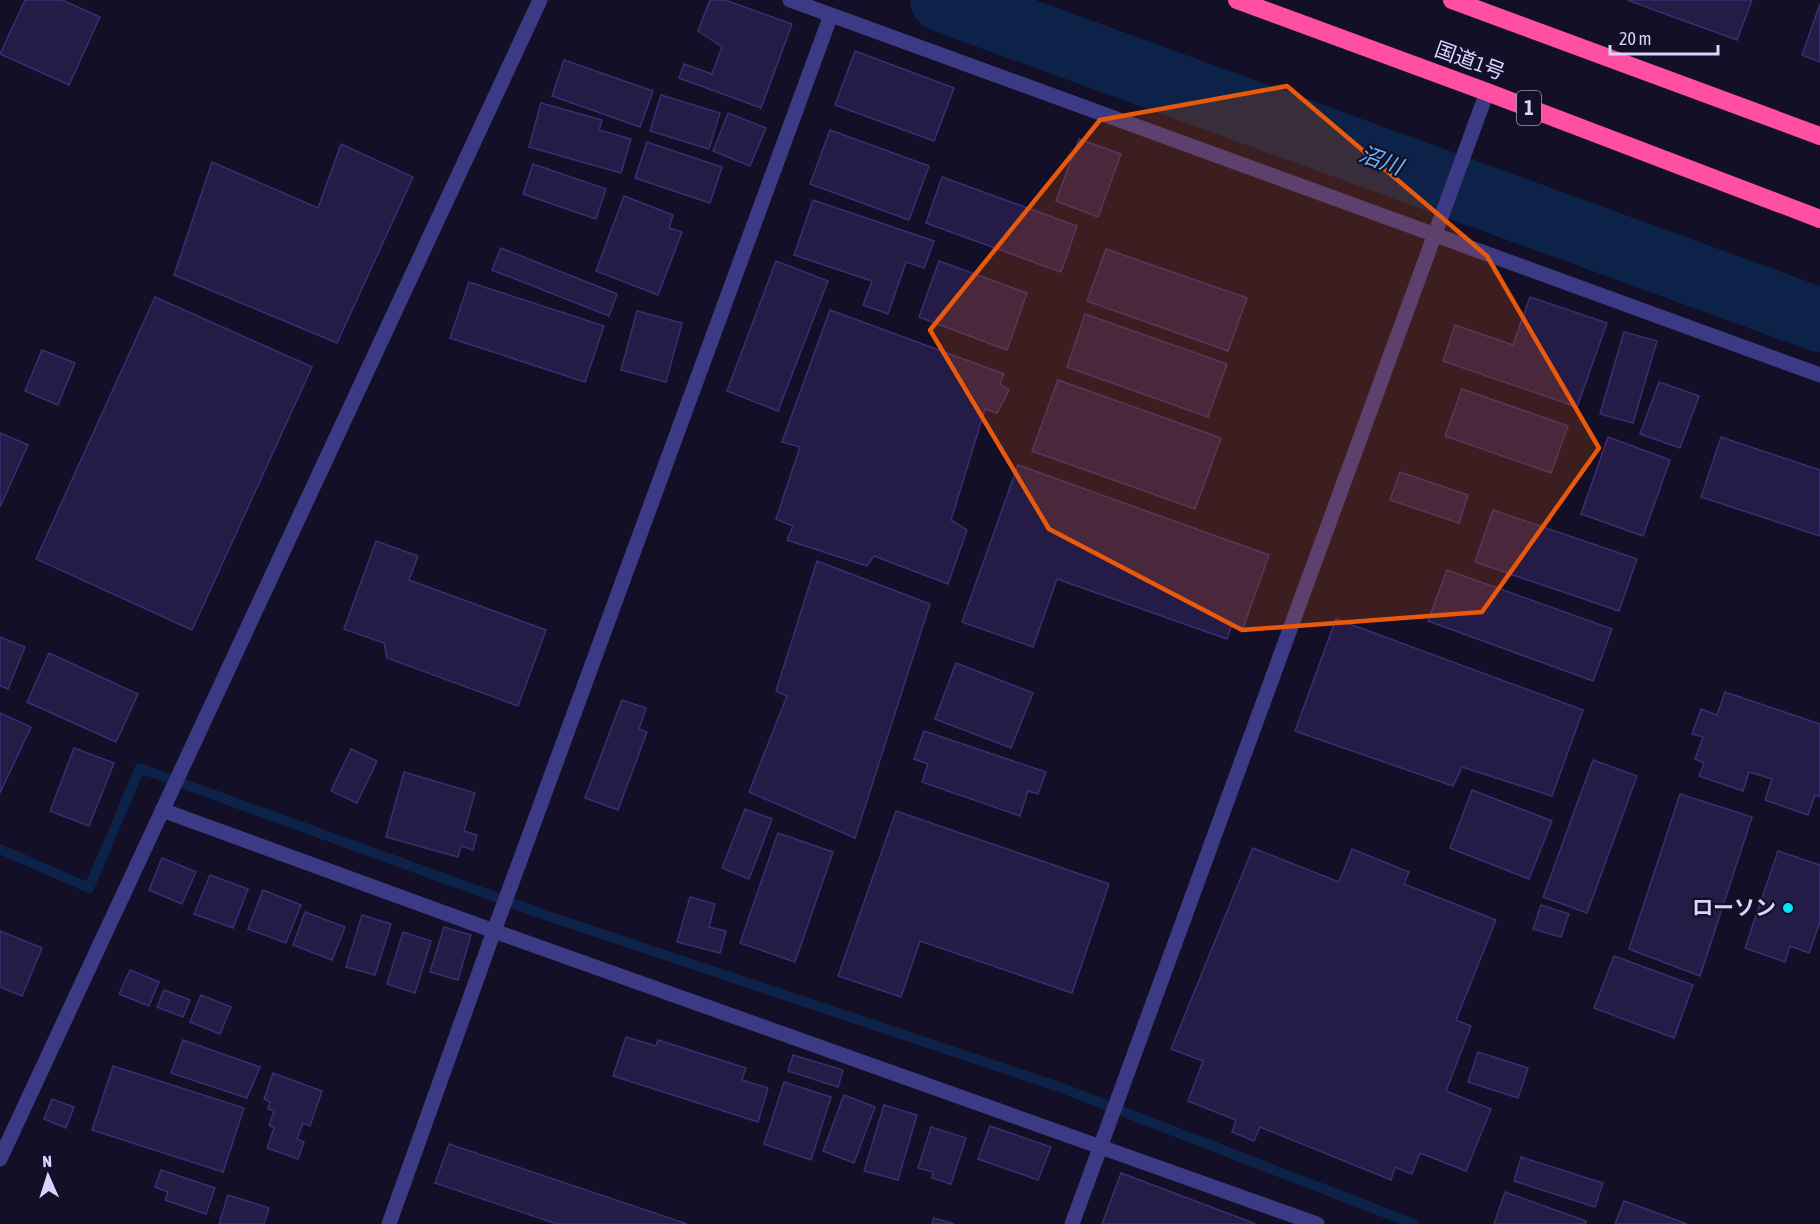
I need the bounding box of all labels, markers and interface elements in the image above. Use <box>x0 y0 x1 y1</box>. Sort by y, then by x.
scale bar <box>1610 18 1718 56</box>
text: 20 m <box>1619 28 1651 49</box>
street label: 国道1号 <box>1432 36 1509 84</box>
road number: 1 <box>1517 91 1541 125</box>
water label: 沼川 <box>1356 140 1408 180</box>
place label: ローソン <box>1692 895 1776 919</box>
marker: ローソン <box>1781 901 1795 915</box>
north arrow <box>18 1146 78 1206</box>
text: N <box>42 1152 52 1170</box>

